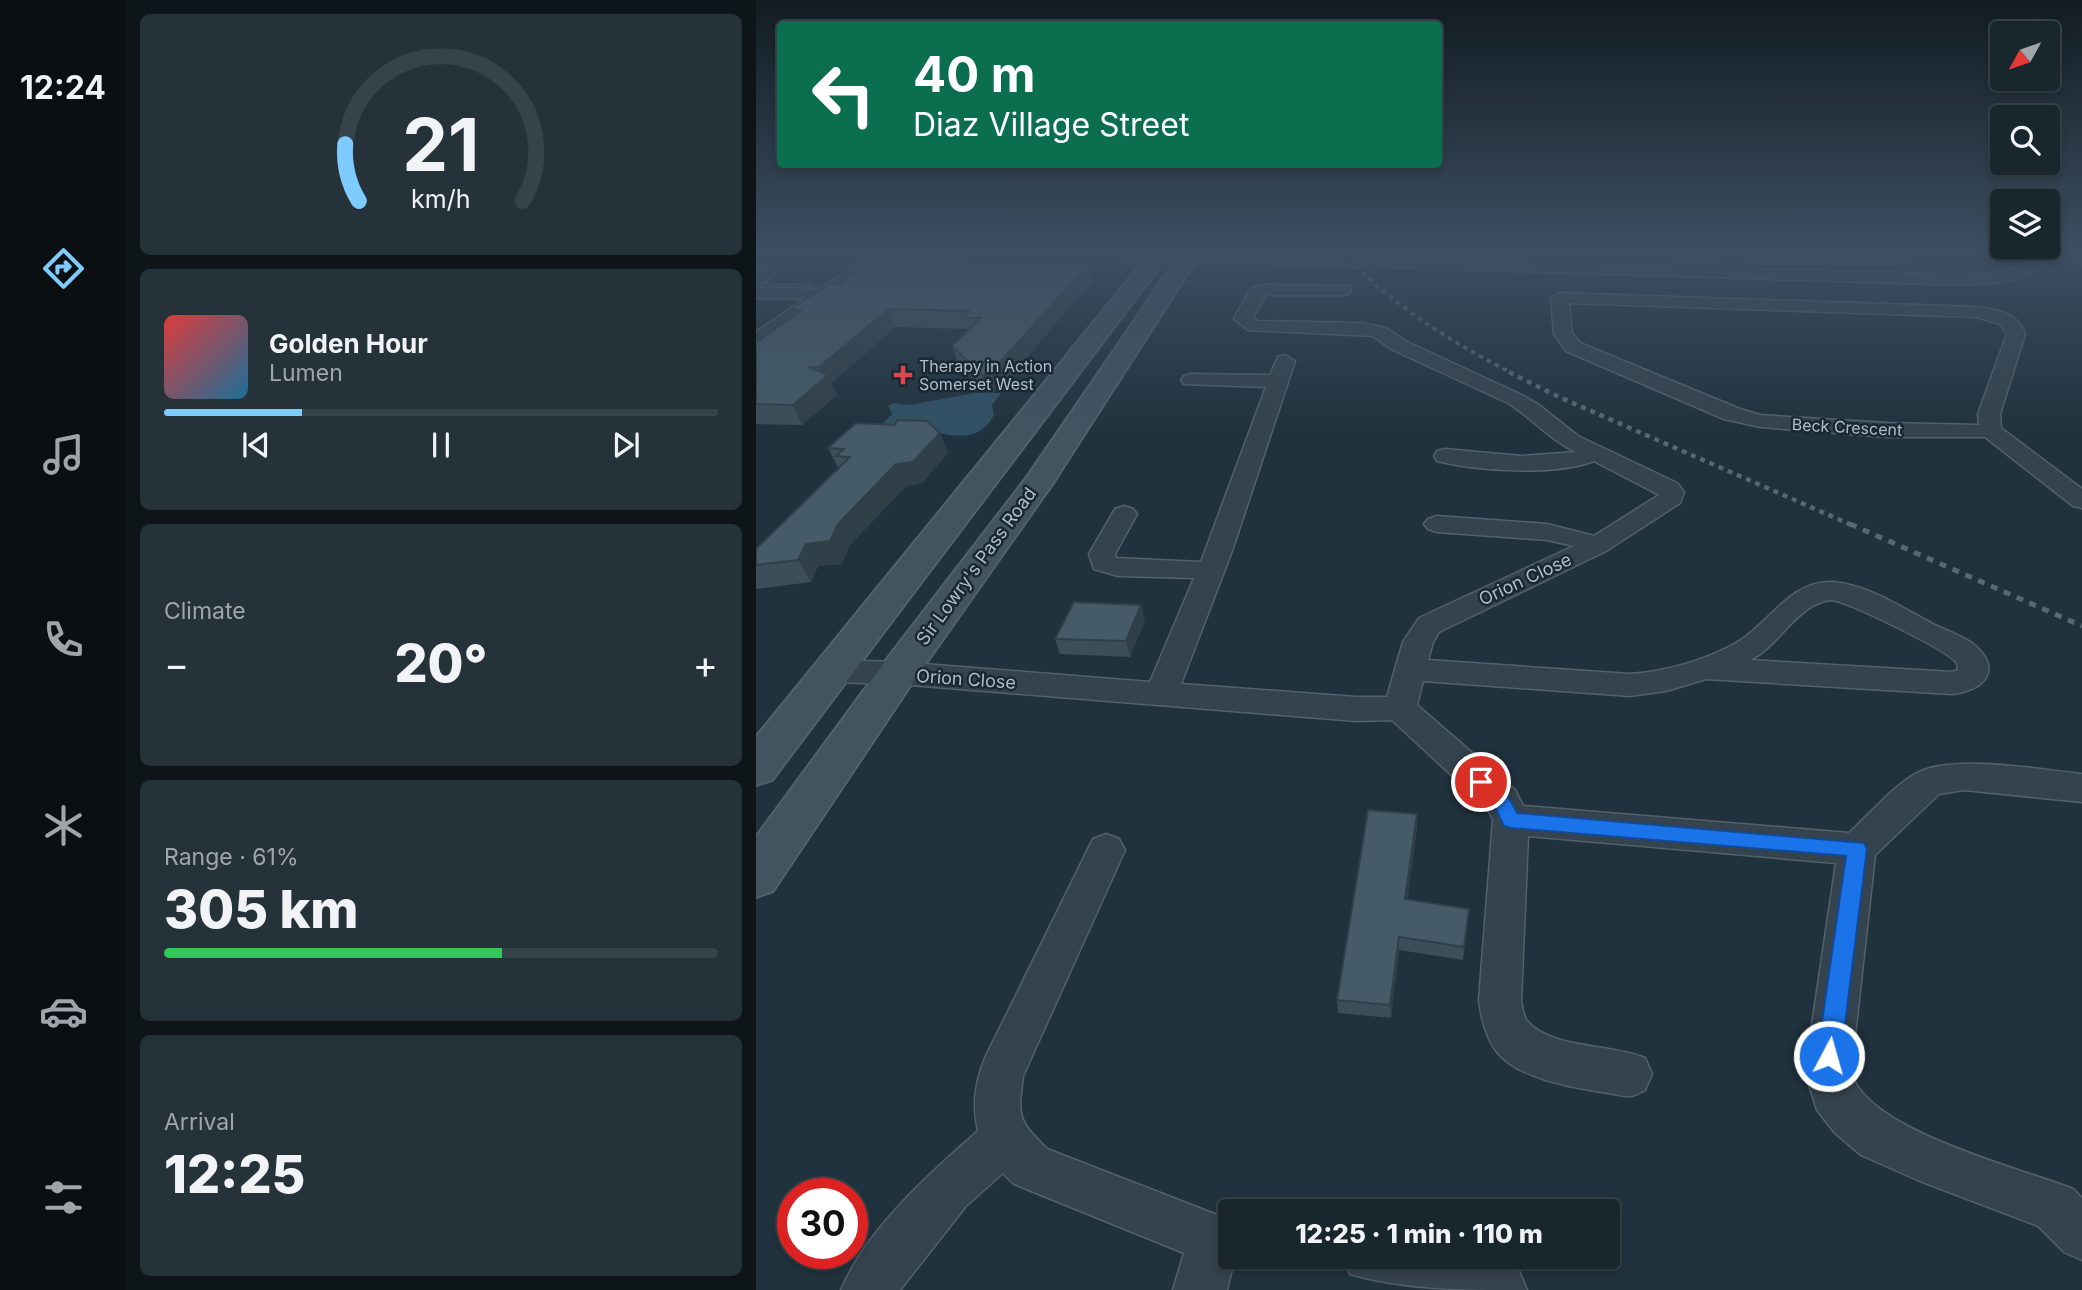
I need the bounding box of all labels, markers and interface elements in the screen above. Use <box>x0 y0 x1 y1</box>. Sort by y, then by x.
north arrow <box>1990 21 2060 91</box>
map controls <box>1990 21 2060 259</box>
text: 40 m <box>913 45 1036 104</box>
icon: left <box>798 49 889 140</box>
text: 12:24 <box>20 68 106 107</box>
text: 21 <box>402 100 480 189</box>
text: Diaz Village Street <box>913 105 1189 144</box>
button: search <box>1990 105 2060 175</box>
text: km/h <box>411 183 471 213</box>
button: layers <box>1990 189 2060 259</box>
icon: directions <box>39 244 88 293</box>
text: Golden Hour <box>269 328 428 359</box>
place label: Therapy in Action Somerset West <box>919 356 1052 394</box>
text: Lumen <box>269 359 343 387</box>
marker: Therapy in Action Somerset West <box>893 365 913 385</box>
street label: Beck Crescent <box>1791 414 1903 440</box>
icon: previous <box>237 426 275 464</box>
icon: pause <box>422 426 460 464</box>
icon: next <box>607 426 645 464</box>
icon: music <box>39 430 88 479</box>
street label: Sir Lowry's Pass Road <box>912 483 1040 649</box>
street label: Orion Close <box>1475 548 1575 610</box>
text: Climate <box>164 597 246 625</box>
icon: phone <box>39 615 88 664</box>
text: 20° <box>394 632 488 695</box>
text: − <box>164 641 189 687</box>
text: + <box>693 641 718 687</box>
street label: Orion Close <box>915 665 1017 693</box>
pin <box>1451 752 1511 812</box>
icon: arrive <box>1462 763 1500 801</box>
icon: climate <box>39 801 88 850</box>
text: Range · 61% <box>164 843 298 871</box>
text: 305 km <box>164 878 358 941</box>
icon: car <box>39 987 88 1036</box>
position arrow <box>1792 1019 1866 1093</box>
text: Arrival <box>164 1108 235 1136</box>
text: 12:25 <box>164 1143 306 1206</box>
icon: filters <box>39 1173 88 1222</box>
speed limit sign: 30 <box>777 1178 868 1269</box>
text: 12:25 · 1 min · 110 m <box>1295 1218 1543 1249</box>

